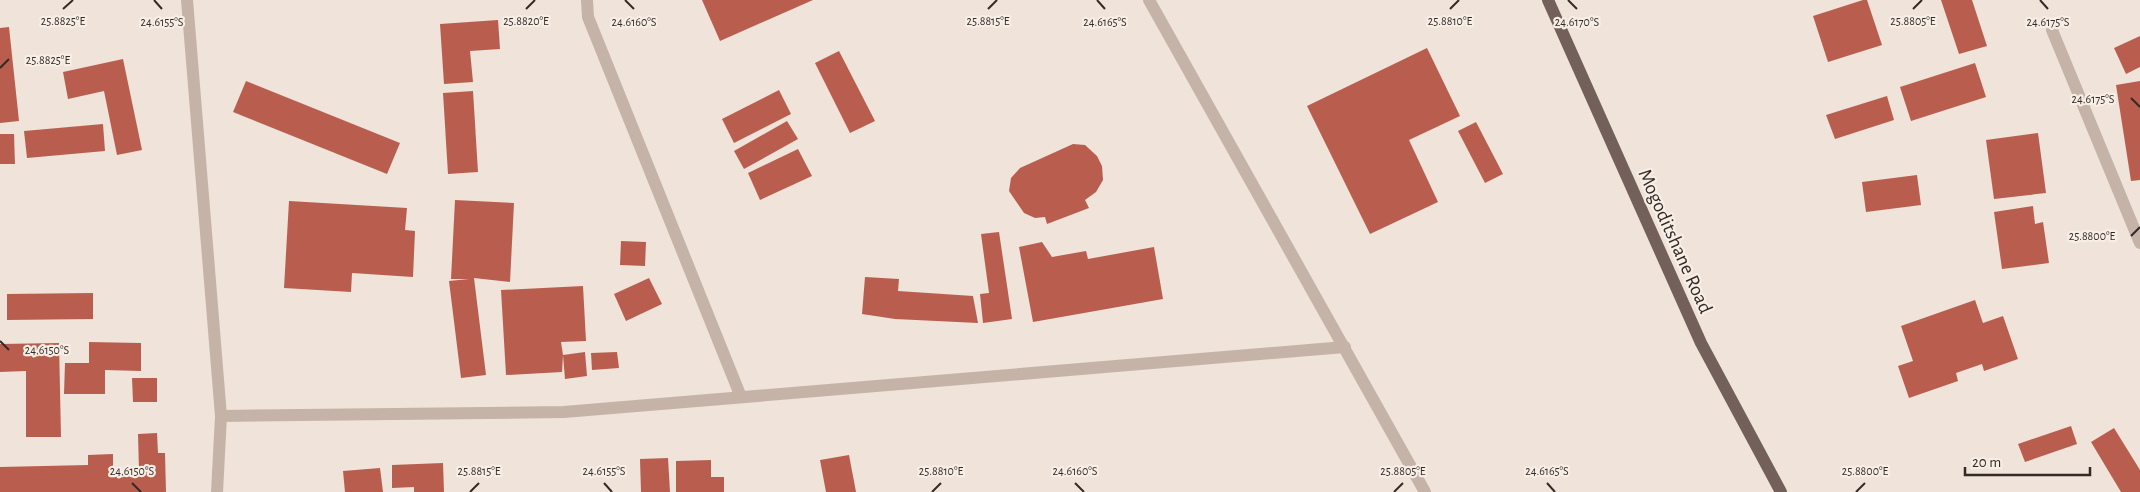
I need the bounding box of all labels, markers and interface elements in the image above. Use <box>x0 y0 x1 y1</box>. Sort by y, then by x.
text: 25.8825°E <box>41 15 85 27</box>
text: 25.8820°E <box>503 15 549 27</box>
text: 25.8815°E <box>966 15 1010 27</box>
text: 25.8810°E <box>1428 15 1472 27</box>
text: 25.8805°E <box>1890 15 1936 27</box>
text: 24.6155°S <box>141 16 184 28</box>
text: 24.6160°S <box>612 16 657 28</box>
text: 24.6165°S <box>1083 16 1127 28</box>
text: 24.6170°S <box>1555 16 1599 28</box>
text: 24.6175°S <box>2027 16 2070 28</box>
text: 25.8825°E <box>26 54 70 66</box>
text: 24.6175°S <box>2072 93 2115 105</box>
street label: Mogoditshane Road <box>1634 166 1716 317</box>
text: 25.8800°E <box>2069 230 2115 242</box>
text: 24.6150°S <box>25 344 69 356</box>
scale bar <box>1965 444 2090 476</box>
text: 20 m <box>1972 455 2001 470</box>
text: 24.6150°S <box>110 465 154 477</box>
text: 25.8815°E <box>457 465 501 477</box>
text: 24.6155°S <box>583 465 626 477</box>
text: 25.8810°E <box>919 465 963 477</box>
text: 24.6160°S <box>1053 465 1098 477</box>
text: 25.8805°E <box>1380 465 1426 477</box>
text: 24.6165°S <box>1525 465 1569 477</box>
text: 25.8800°E <box>1842 465 1888 477</box>

